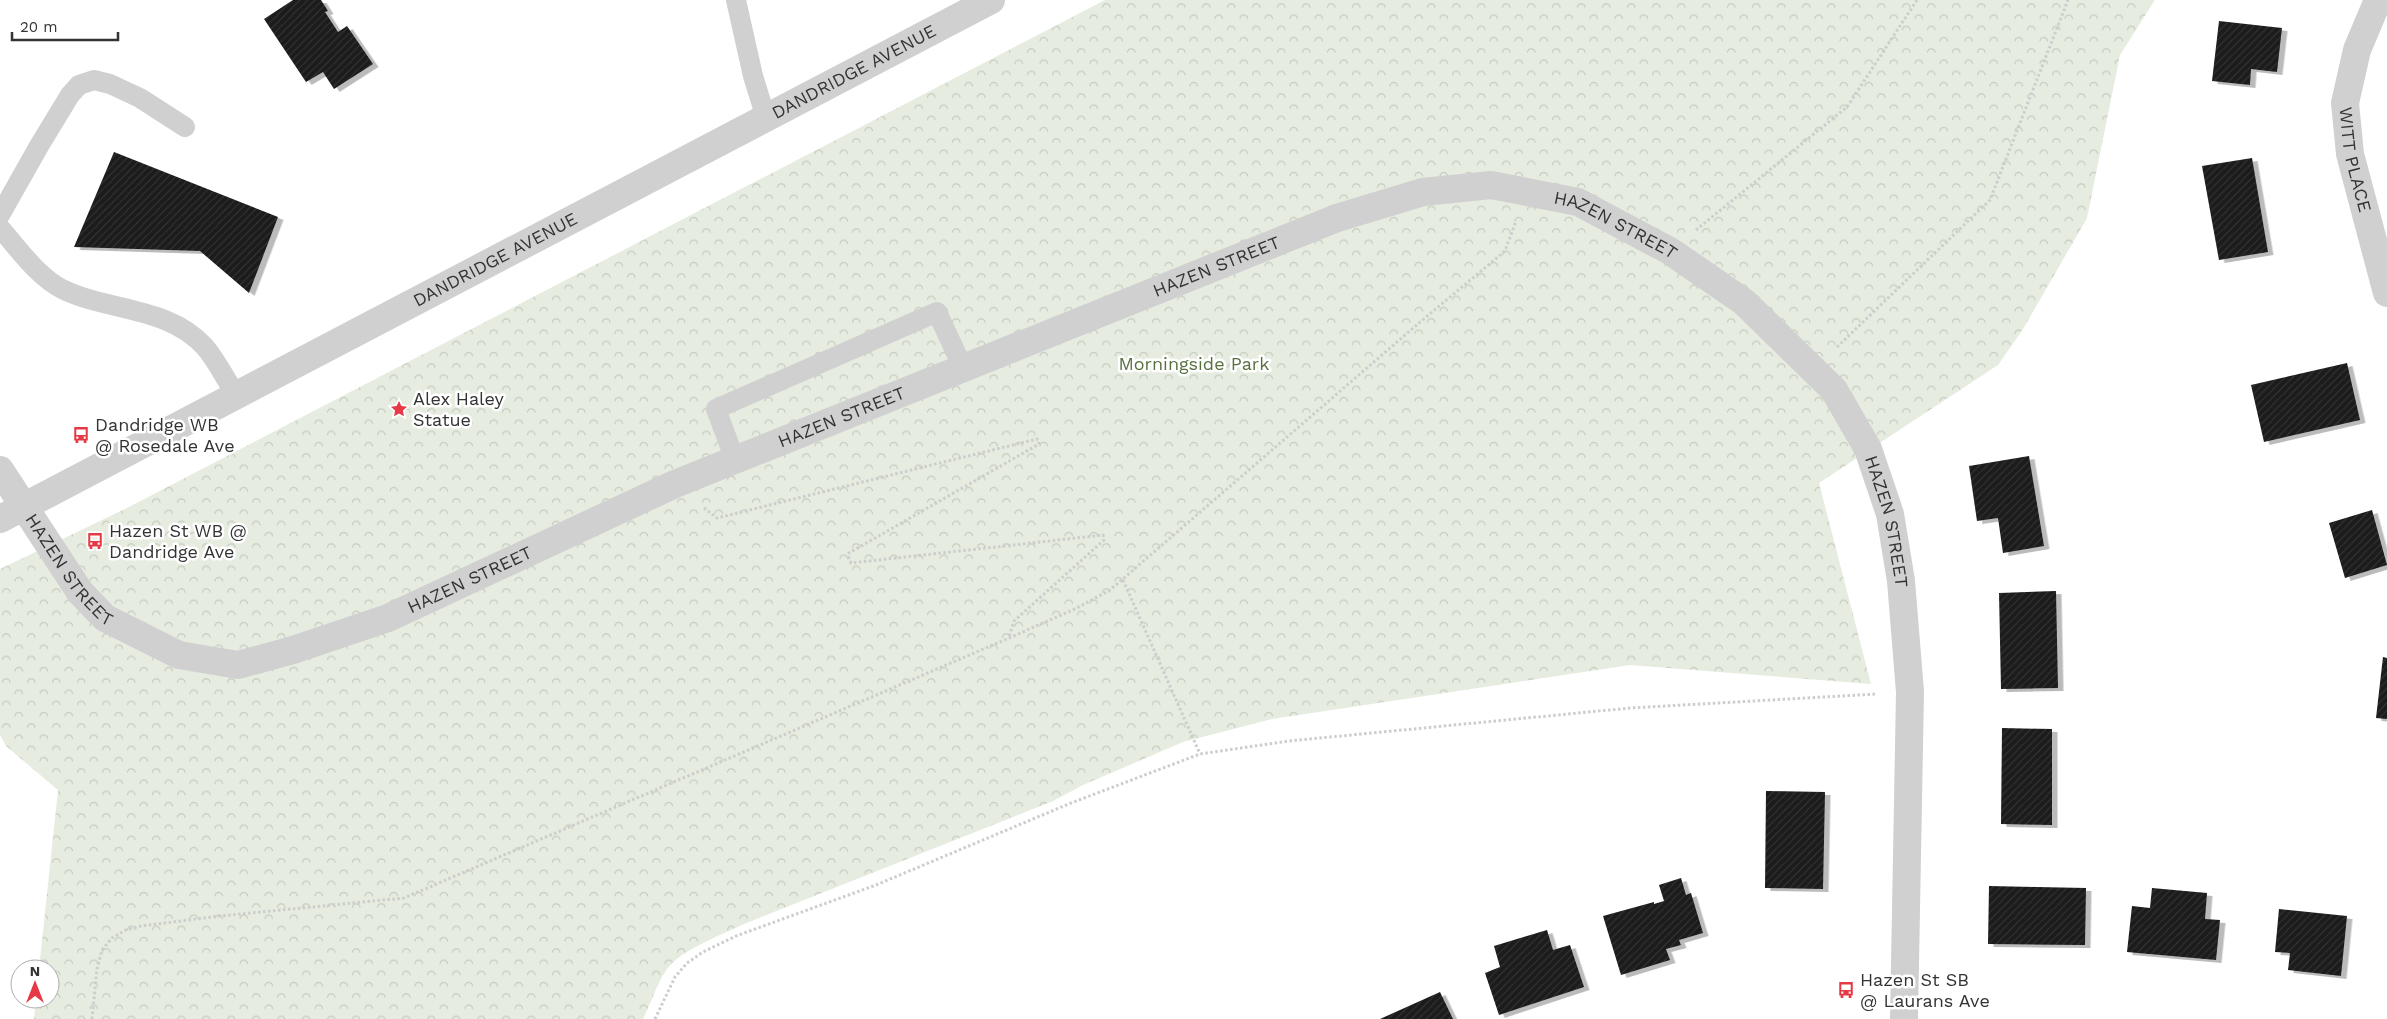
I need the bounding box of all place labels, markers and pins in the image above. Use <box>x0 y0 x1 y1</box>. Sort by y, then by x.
place label: Alex Haley Statue <box>413 388 505 430</box>
place icon: Alex Haley Statue <box>389 399 409 419</box>
place label: Dandridge WB @ Rosedale Ave <box>95 414 235 456</box>
bus stop icon: Dandridge WB @ Rosedale Ave <box>71 425 91 445</box>
place label: Hazen St WB @ Dandridge Ave <box>109 520 247 562</box>
bus stop icon: Hazen St WB @ Dandridge Ave <box>85 531 105 551</box>
place label: Hazen St SB @ Laurans Ave <box>1860 969 1990 1011</box>
bus stop icon: Hazen St SB @ Laurans Ave <box>1836 980 1856 1000</box>

